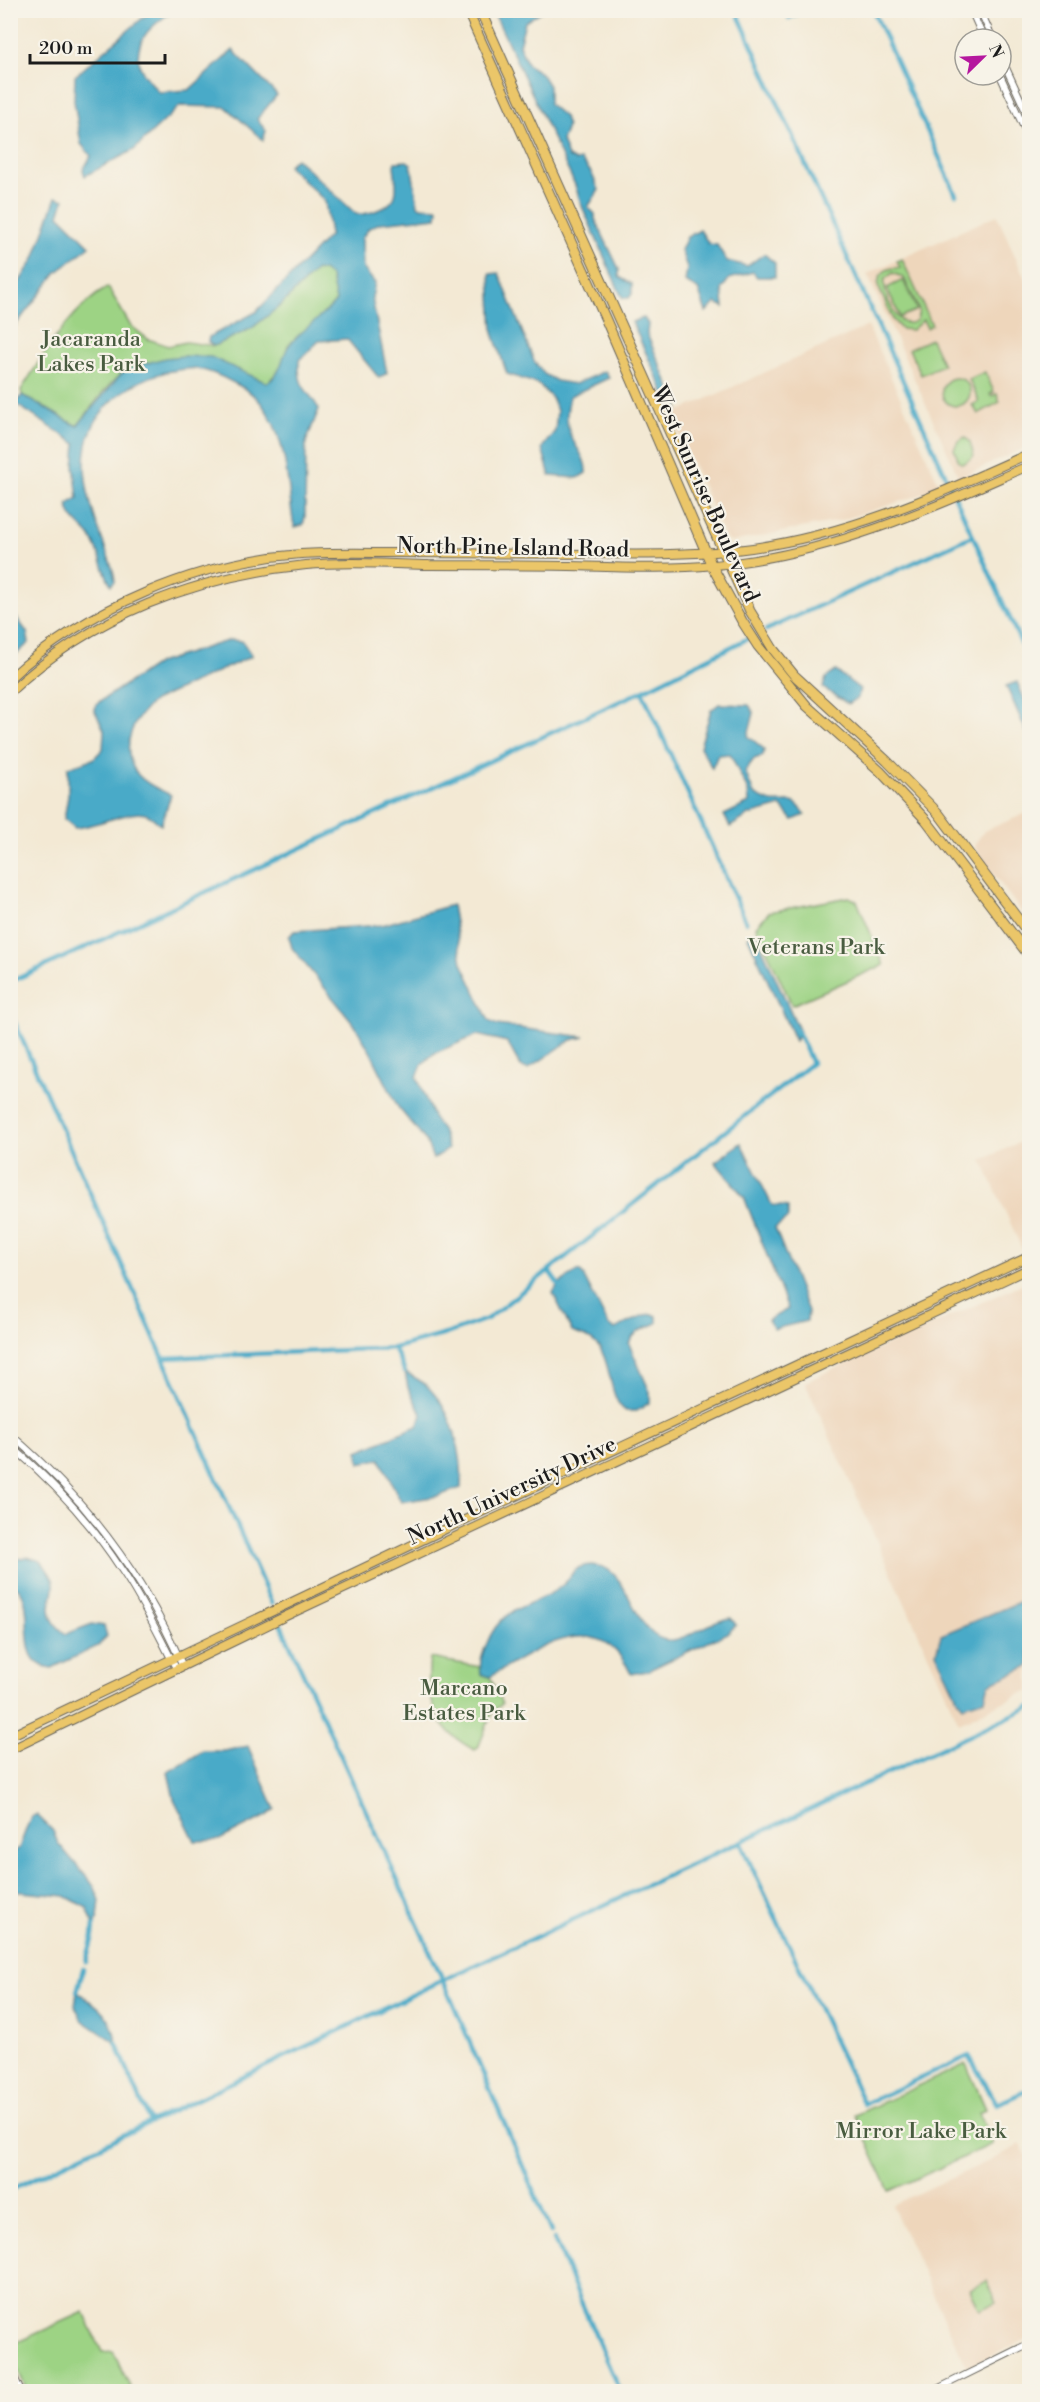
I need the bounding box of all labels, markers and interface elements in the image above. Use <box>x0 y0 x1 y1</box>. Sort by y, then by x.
scale bar <box>30 27 165 65</box>
north arrow <box>953 27 1013 87</box>
text: 200 m <box>39 37 93 60</box>
text: N <box>984 41 1008 61</box>
park label: Jacaranda Lakes Park <box>37 326 147 378</box>
street label: West Sunrise Boulevard <box>645 381 765 607</box>
street label: North Pine Island Road <box>397 532 630 564</box>
park label: Veterans Park <box>746 934 886 961</box>
street label: North University Drive <box>403 1431 621 1551</box>
park label: Marcano Estates Park <box>403 1675 527 1727</box>
park label: Mirror Lake Park <box>836 2118 1008 2145</box>

